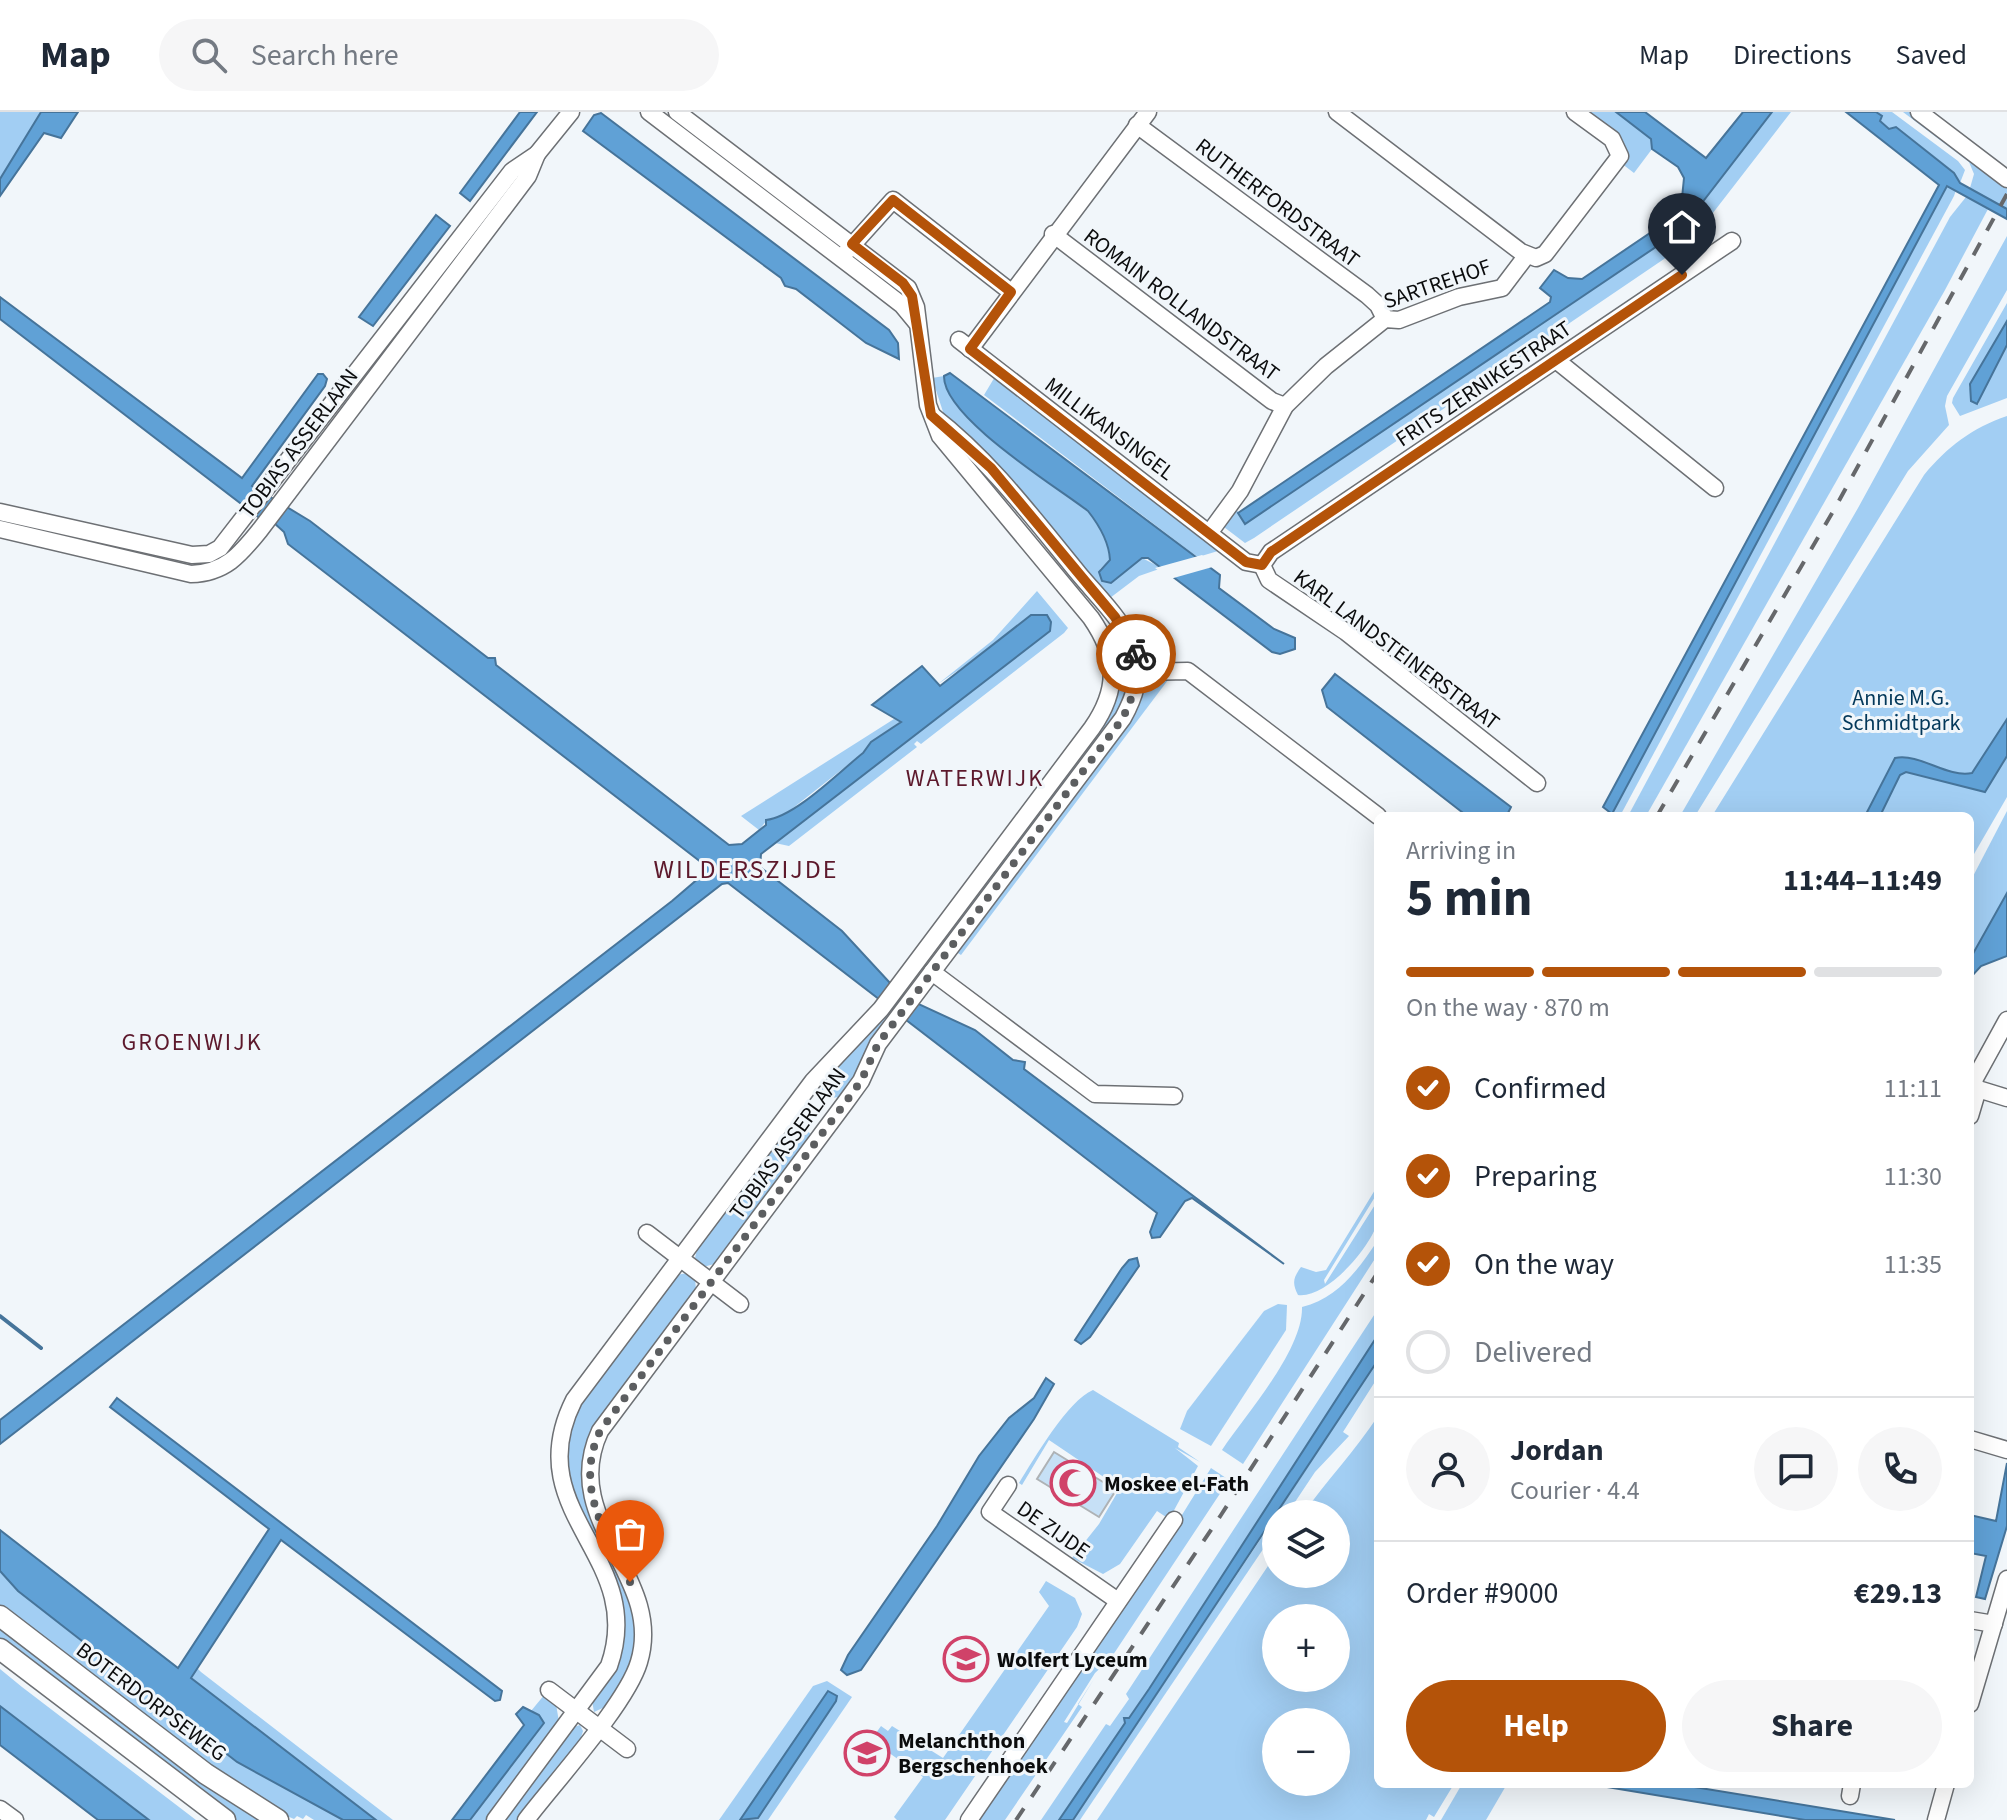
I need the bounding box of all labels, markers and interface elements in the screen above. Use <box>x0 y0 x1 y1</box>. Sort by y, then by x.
search box <box>159 19 719 91</box>
text: Map <box>40 28 111 82</box>
icon: search <box>187 33 231 77</box>
text: Search here <box>251 34 399 77</box>
text: Map <box>1639 35 1689 75</box>
text: Directions <box>1733 35 1852 75</box>
text: Saved <box>1896 35 1967 75</box>
street label: RUTHERFORDSTRAAT <box>1189 130 1366 275</box>
pin <box>1648 193 1716 275</box>
icon: home <box>1660 205 1704 249</box>
street label: ROMAIN ROLLANDSTRAAT <box>1077 221 1286 389</box>
street label: SARTREHOF <box>1379 251 1495 317</box>
street label: FRITS ZERNIKESTRAAT <box>1389 313 1578 455</box>
street label: TOBIAS ASSERLAAN <box>232 362 366 525</box>
street label: MILLIKANSINGEL <box>1038 369 1181 488</box>
street label: KARL LANDSTEINERSTRAAT <box>1287 562 1506 738</box>
courier <box>1096 614 1176 694</box>
icon: bike <box>1114 632 1158 676</box>
park label: Annie M.G. Schmidtpark <box>1842 682 1960 739</box>
district label: WATERWIJK <box>906 761 1044 796</box>
text: Arriving in <box>1406 832 1516 869</box>
district label: WILDERSZIJDE <box>654 851 838 888</box>
text: 11:44–11:49 <box>1783 859 1942 902</box>
text: 5 min <box>1406 862 1533 936</box>
text: On the way · 870 m <box>1406 989 1610 1026</box>
district label: GROENWIJK <box>121 1025 263 1060</box>
street label: TOBIAS ASSERLAAN <box>722 1061 854 1226</box>
icon: check <box>1406 1066 1450 1110</box>
text: Confirmed <box>1474 1067 1607 1110</box>
text: 11:11 <box>1884 1070 1942 1107</box>
icon: check <box>1406 1154 1450 1198</box>
text: Preparing <box>1474 1155 1597 1198</box>
text: 11:30 <box>1884 1158 1942 1195</box>
icon: check <box>1406 1242 1450 1286</box>
text: On the way <box>1474 1243 1614 1286</box>
text: 11:35 <box>1884 1246 1942 1283</box>
text: Delivered <box>1474 1331 1593 1374</box>
button: person <box>1406 1427 1490 1511</box>
button: chat <box>1754 1427 1838 1511</box>
button: phone <box>1858 1427 1942 1511</box>
text: Jordan <box>1510 1429 1604 1472</box>
mosque icon: Moskee el-Fath <box>1049 1459 1097 1507</box>
place label: Moskee el-Fath <box>1104 1468 1249 1500</box>
text: Courier · 4.4 <box>1510 1472 1640 1509</box>
street label: DE ZIJDE <box>1010 1493 1097 1567</box>
pin <box>596 1500 664 1582</box>
map controls <box>1262 1500 1350 1796</box>
button: layers <box>1262 1500 1350 1588</box>
icon: bag <box>608 1512 652 1556</box>
text: Order #9000 <box>1406 1572 1559 1615</box>
text: €29.13 <box>1854 1572 1942 1615</box>
button: + <box>1262 1604 1350 1692</box>
street label: BOTERDORPSEWEG <box>69 1634 234 1769</box>
school or university icon: Wolfert Lyceum <box>942 1635 990 1683</box>
place label: Wolfert Lyceum <box>997 1644 1148 1676</box>
button: Help <box>1406 1680 1666 1772</box>
button: Share <box>1682 1680 1942 1772</box>
button: − <box>1262 1708 1350 1796</box>
place label: Melanchthon Bergschenhoek <box>898 1725 1048 1782</box>
school or university icon: Melanchthon Bergschenhoek <box>843 1729 891 1777</box>

